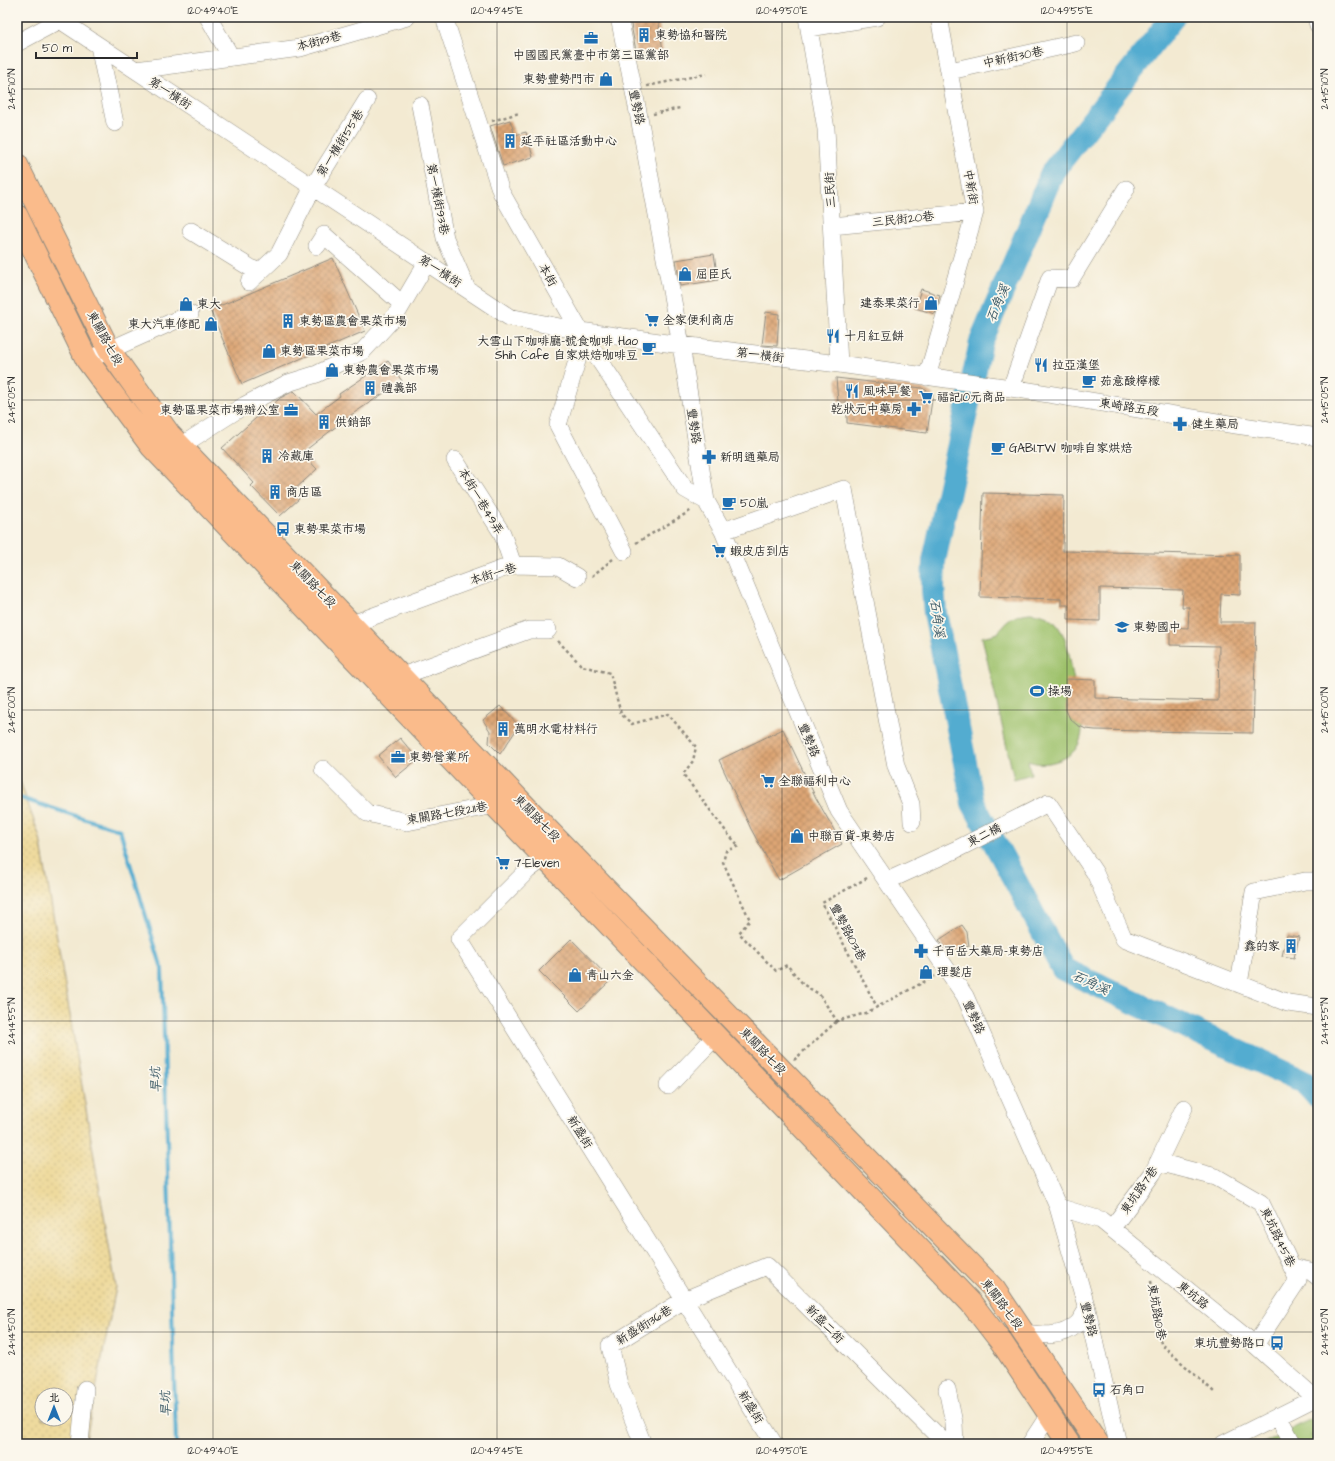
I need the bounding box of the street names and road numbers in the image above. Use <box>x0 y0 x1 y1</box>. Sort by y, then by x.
street label: 本街119巷 <box>295 27 344 56</box>
street label: 中新街30巷 <box>981 43 1045 72</box>
street label: 第一橫街 <box>145 73 194 114</box>
street label: 豐勢路 <box>624 88 649 126</box>
street label: 第一橫街55巷 <box>313 106 368 180</box>
street label: 第一橫街93巷 <box>422 162 453 237</box>
street label: 中新街 <box>959 168 982 206</box>
street label: 三民街 <box>821 172 840 208</box>
street label: 三民街20巷 <box>871 208 935 231</box>
street label: 第一橫街 <box>415 251 464 292</box>
street label: 本街 <box>534 261 561 290</box>
street label: 東關路七段 <box>83 308 127 369</box>
street label: 第一橫街 <box>735 344 785 367</box>
street label: 東崎路五段 <box>1098 394 1160 421</box>
street label: 豐勢路 <box>682 407 705 445</box>
street label: 本街一巷49弄 <box>454 465 507 538</box>
street label: 東關路七段 <box>286 557 340 612</box>
street label: 本街一巷 <box>468 559 519 590</box>
street label: 豐勢路 <box>794 720 823 760</box>
street label: 東關路七段 <box>510 791 564 846</box>
street label: 東關路七段211巷 <box>405 798 489 829</box>
street label: 東二橋 <box>964 820 1004 851</box>
street label: 豐勢路103巷 <box>825 900 870 964</box>
street label: 豐勢路 <box>958 997 989 1037</box>
street label: 東關路七段 <box>736 1024 790 1079</box>
street label: 新盛街 <box>563 1112 596 1152</box>
street label: 東坑路7巷 <box>1117 1163 1162 1218</box>
street label: 東坑路45巷 <box>1256 1204 1299 1270</box>
street label: 東關路七段 <box>977 1275 1026 1333</box>
street label: 東坑路 <box>1173 1277 1212 1313</box>
street label: 東坑路10巷 <box>1143 1282 1170 1342</box>
street label: 豐勢路 <box>1076 1300 1101 1339</box>
street label: 新盛街136巷 <box>613 1301 676 1349</box>
street label: 新盛二街 <box>802 1301 848 1347</box>
street label: 新盛街 <box>734 1387 767 1427</box>

